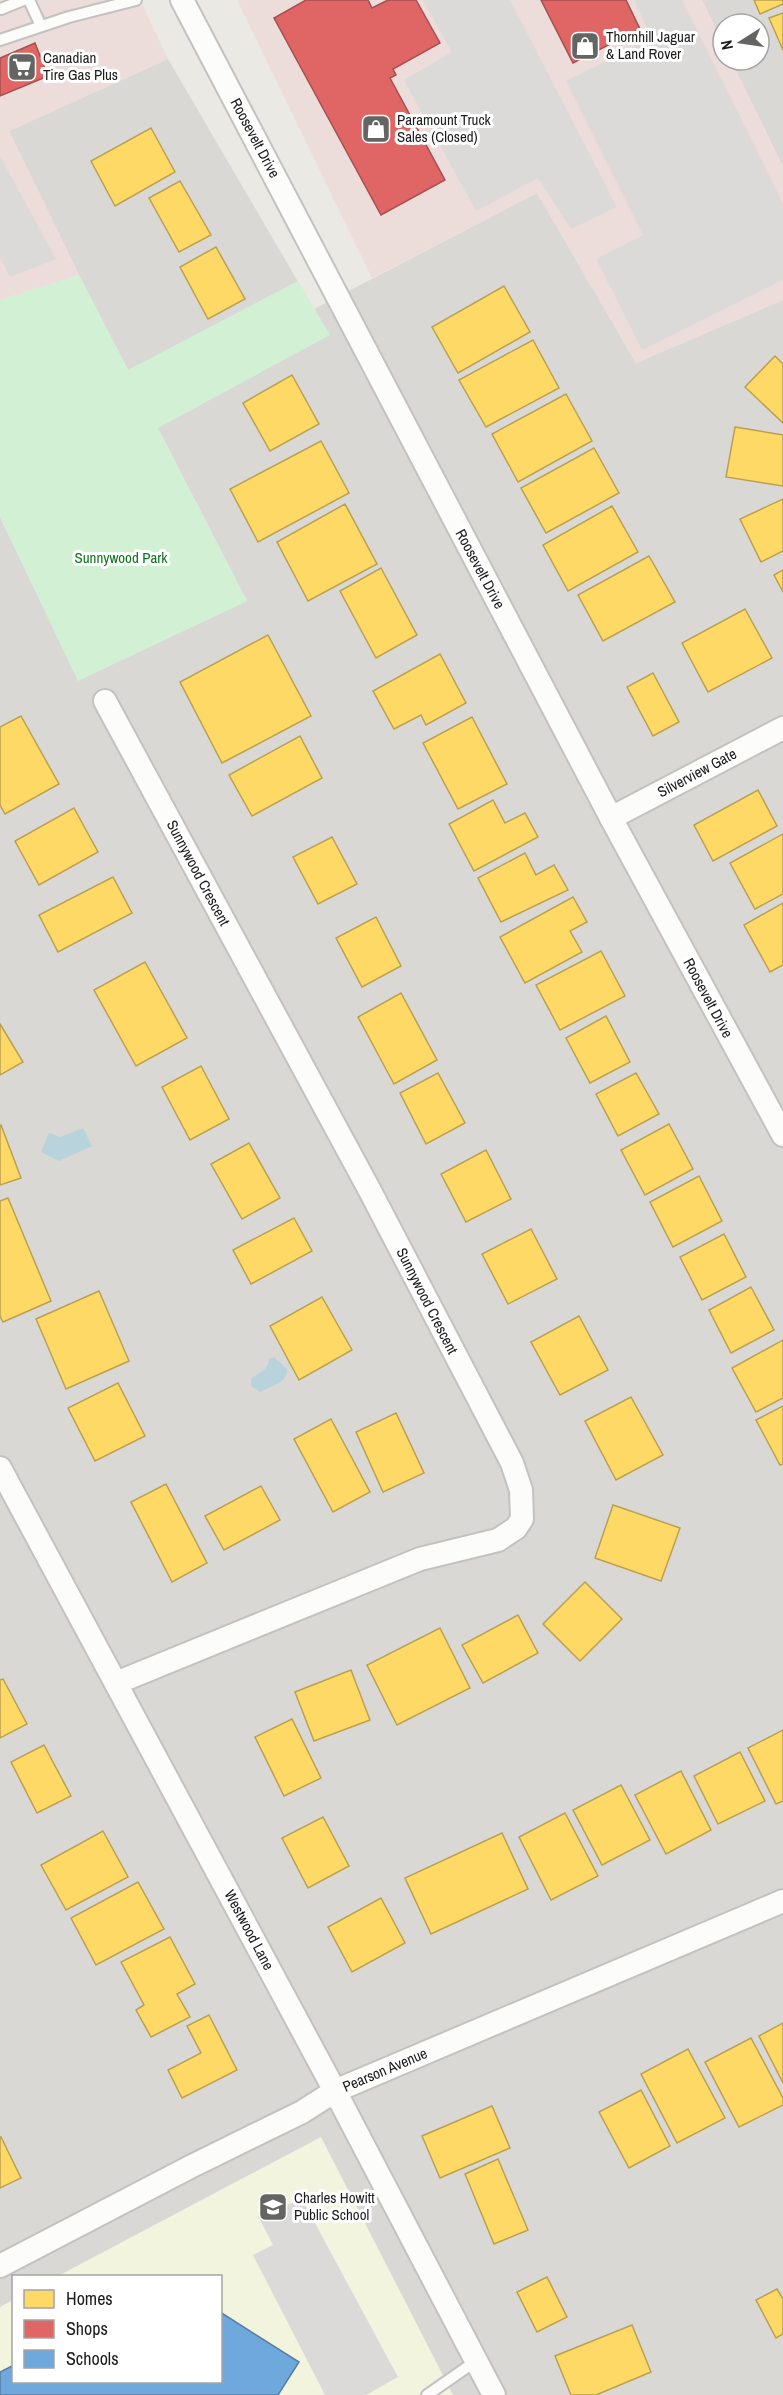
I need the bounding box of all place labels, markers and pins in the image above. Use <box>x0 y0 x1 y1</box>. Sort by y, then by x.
place label: Thornhill Jaguar & Land Rover <box>606 26 695 64</box>
shop icon: Thornhill Jaguar & Land Rover <box>569 30 601 62</box>
place label: Canadian Tire Gas Plus <box>43 47 118 85</box>
supermarket icon: Canadian Tire Gas Plus <box>6 51 38 83</box>
place label: Paramount Truck Sales (Closed) <box>397 109 492 147</box>
shop icon: Paramount Truck Sales (Closed) <box>360 113 392 145</box>
place label: Charles Howitt Public School <box>294 2187 375 2225</box>
school or university icon: Charles Howitt Public School <box>257 2191 289 2223</box>

